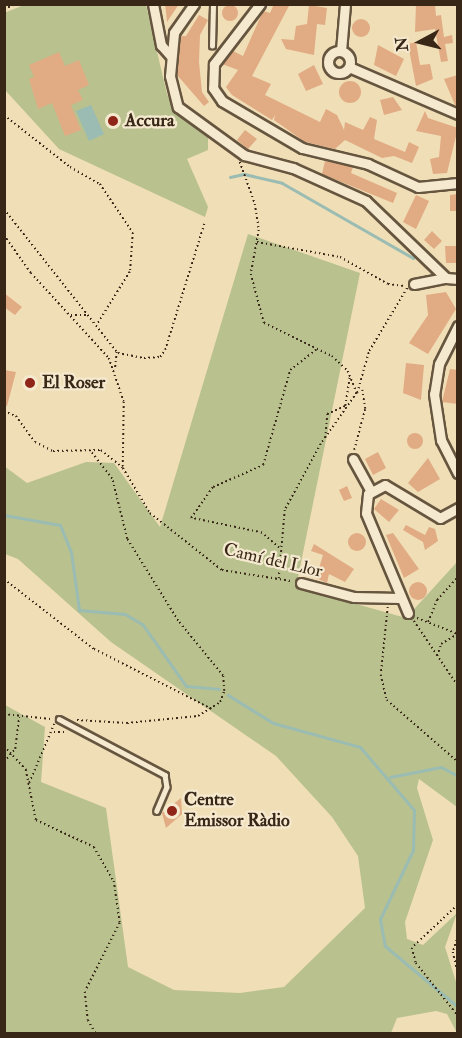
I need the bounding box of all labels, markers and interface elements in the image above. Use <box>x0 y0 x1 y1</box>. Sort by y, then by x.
north arrow <box>390 12 450 72</box>
text: N <box>391 36 413 53</box>
place label: Accura <box>125 110 174 132</box>
marker: Accura <box>106 114 120 128</box>
place label: El Roser <box>42 372 105 394</box>
marker: El Roser <box>23 376 37 390</box>
street label: Camí del Llor <box>221 539 325 583</box>
place label: Centre Emissor Ràdio <box>184 790 290 832</box>
marker: Centre Emissor Ràdio <box>165 804 179 818</box>

